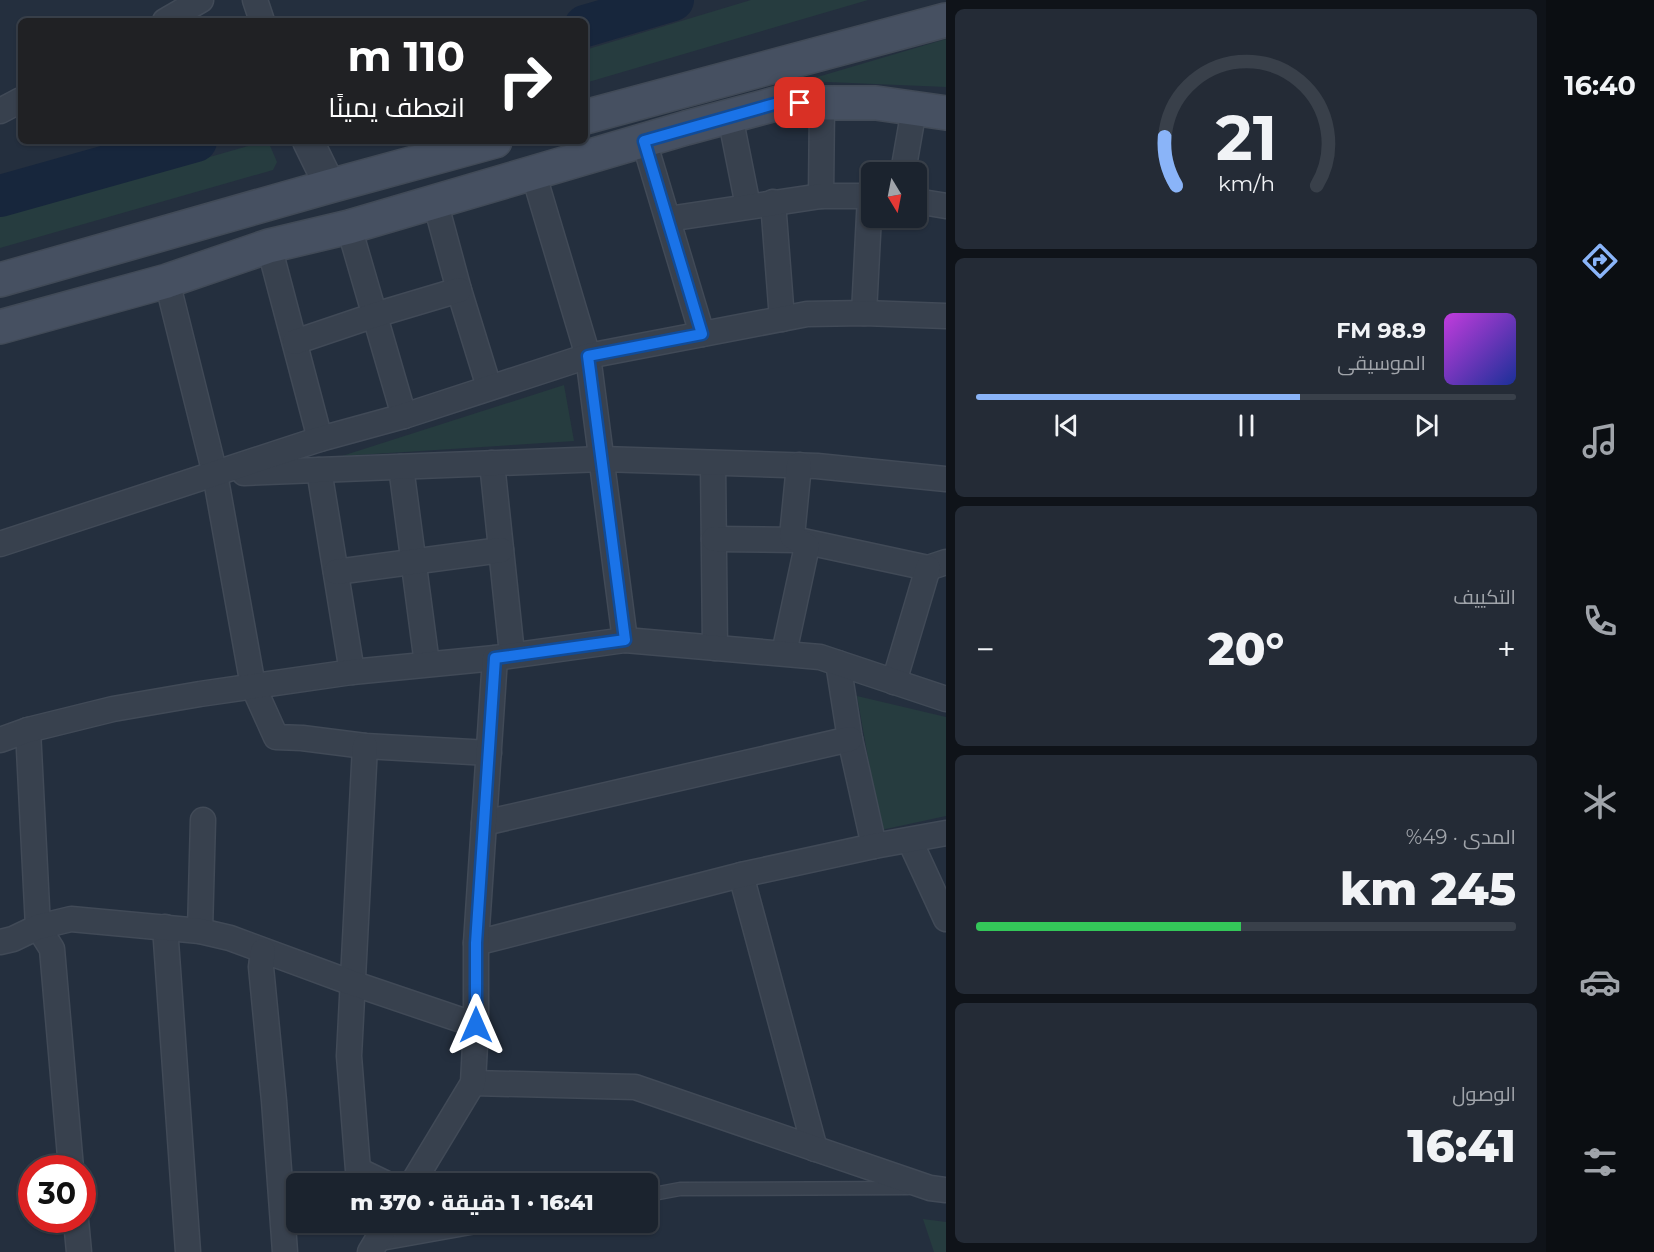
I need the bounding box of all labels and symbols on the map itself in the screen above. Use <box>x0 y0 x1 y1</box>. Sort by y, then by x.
pin <box>774 77 825 128</box>
north arrow <box>861 162 927 228</box>
position arrow <box>444 993 508 1057</box>
speed limit sign: 30 <box>18 1155 96 1233</box>

